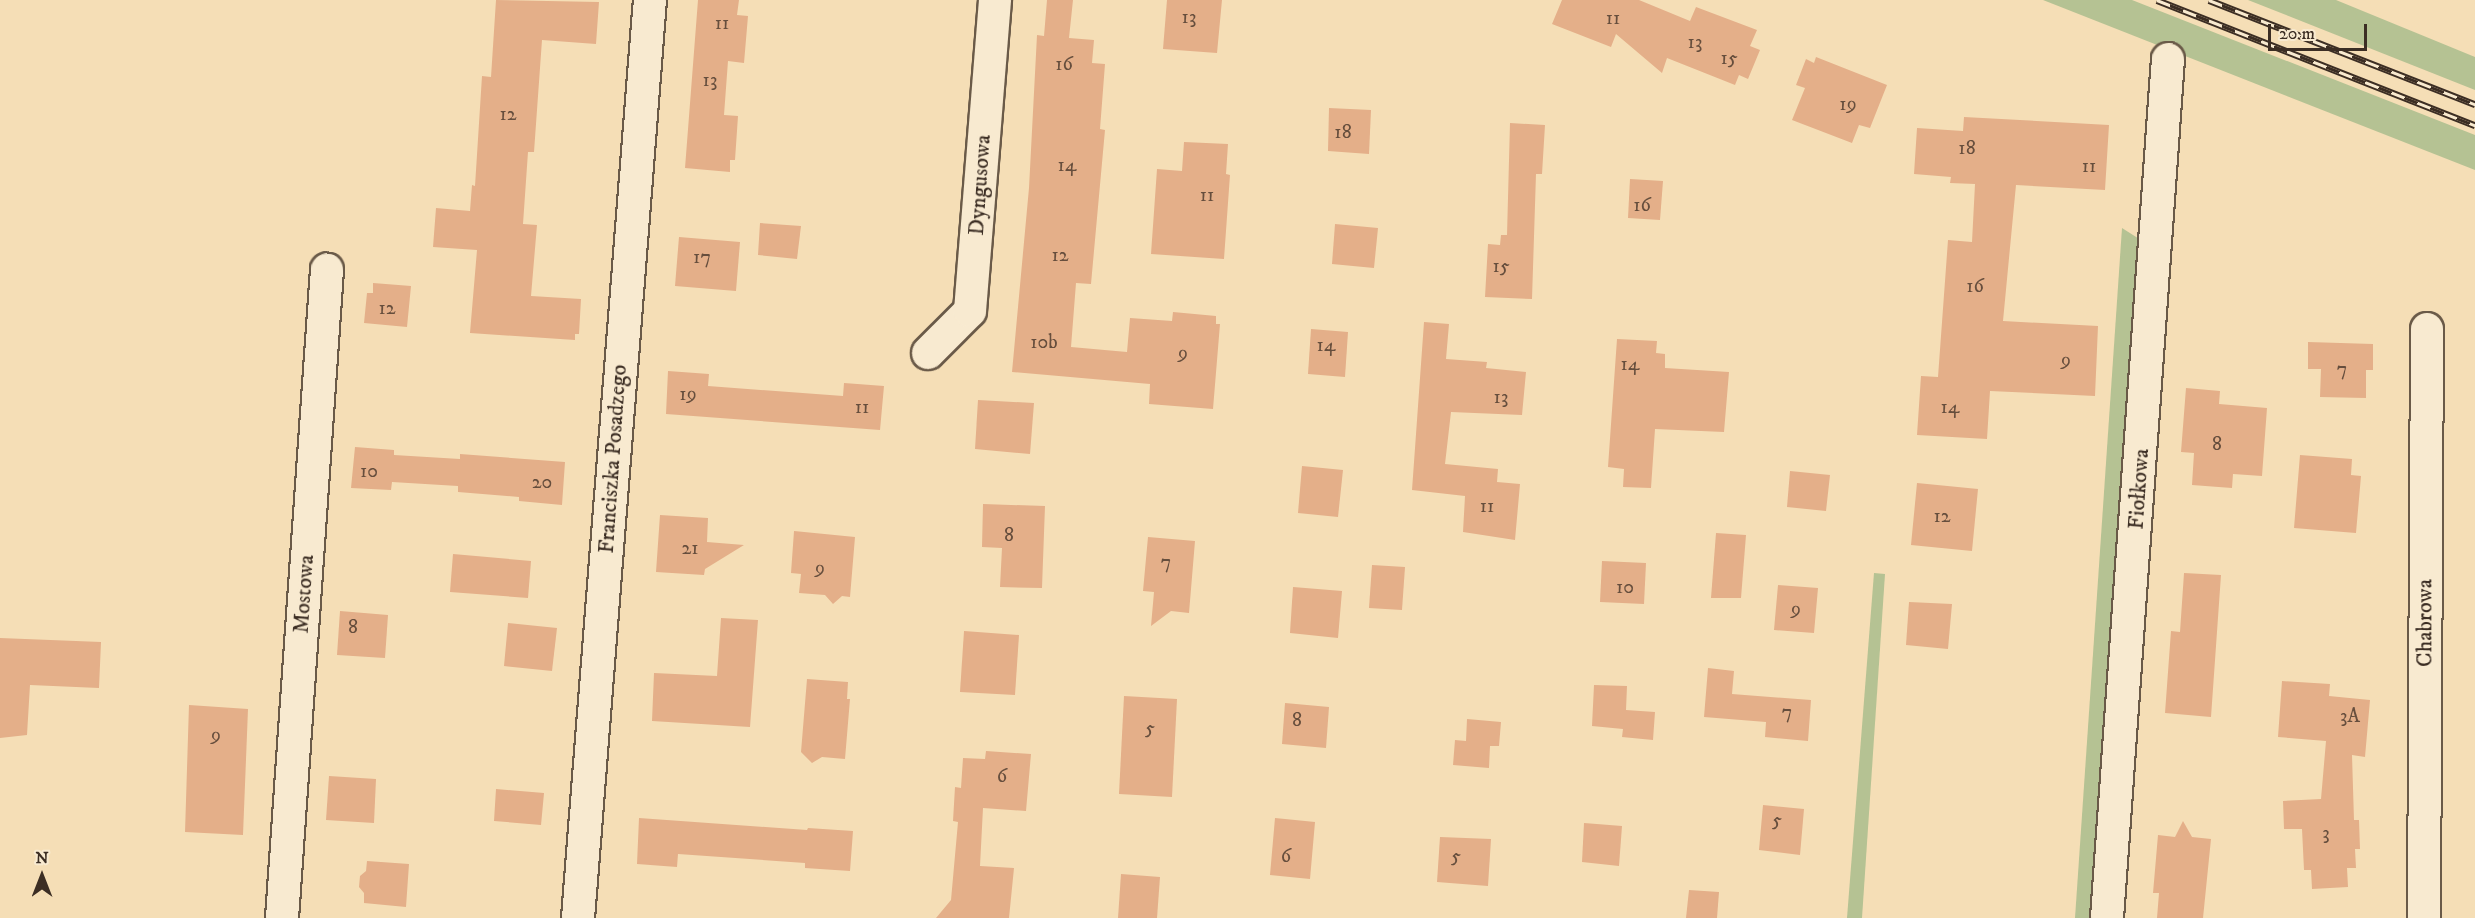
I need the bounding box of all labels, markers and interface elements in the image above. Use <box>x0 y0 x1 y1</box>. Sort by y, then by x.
house number: 13 <box>1182 5 1196 29</box>
house number: 11 <box>1606 6 1620 30</box>
house number: 11 <box>715 11 729 35</box>
scale bar <box>2271 12 2370 50</box>
text: 20 m <box>2279 23 2315 45</box>
house number: 13 <box>1688 30 1702 54</box>
house number: 15 <box>1720 46 1738 70</box>
house number: 16 <box>1055 52 1073 76</box>
house number: 13 <box>703 68 717 92</box>
house number: 19 <box>1839 92 1857 116</box>
house number: 12 <box>499 102 517 126</box>
house number: 18 <box>1334 120 1352 144</box>
street label: Dyngusowa <box>963 134 997 236</box>
house number: 18 <box>1958 136 1976 160</box>
house number: 14 <box>1058 153 1076 177</box>
house number: 11 <box>2082 154 2096 178</box>
house number: 11 <box>1200 183 1214 207</box>
house number: 16 <box>1633 193 1651 217</box>
house number: 12 <box>1051 243 1069 267</box>
house number: 17 <box>693 245 711 269</box>
house number: 15 <box>1492 254 1510 278</box>
house number: 16 <box>1966 274 1984 298</box>
house number: 12 <box>378 296 396 320</box>
house number: 10b <box>1030 330 1058 354</box>
house number: 14 <box>1317 333 1335 357</box>
house number: 9 <box>1178 341 1188 365</box>
house number: 9 <box>2061 348 2071 372</box>
house number: 14 <box>1621 352 1639 376</box>
house number: 7 <box>2337 357 2347 381</box>
street label: Franciszka Posadzego <box>593 364 633 554</box>
house number: 19 <box>679 382 697 406</box>
house number: 13 <box>1494 385 1508 409</box>
house number: 11 <box>855 395 869 419</box>
house number: 14 <box>1941 395 1959 419</box>
house number: 8 <box>2212 432 2222 456</box>
street label: Fiołkowa <box>2123 448 2155 530</box>
house number: 10 <box>360 459 378 483</box>
house number: 20 <box>532 470 552 494</box>
house number: 11 <box>1480 494 1494 518</box>
house number: 12 <box>1933 504 1951 528</box>
house number: 8 <box>1004 523 1014 547</box>
house number: 21 <box>681 536 699 560</box>
house number: 7 <box>1161 550 1171 574</box>
street label: Mostowa <box>288 554 320 634</box>
house number: 9 <box>815 556 825 580</box>
house number: 10 <box>1616 575 1634 599</box>
street label: Chabrowa <box>2412 579 2438 667</box>
house number: 9 <box>1791 597 1801 621</box>
house number: 8 <box>348 615 358 639</box>
house number: 7 <box>1782 700 1792 724</box>
house number: 3A <box>2340 704 2360 728</box>
house number: 8 <box>1292 708 1302 732</box>
house number: 5 <box>1145 716 1155 740</box>
house number: 9 <box>211 723 221 747</box>
house number: 6 <box>997 764 1007 788</box>
house number: 5 <box>1772 808 1782 832</box>
house number: 3 <box>2322 821 2330 845</box>
house number: 6 <box>1281 844 1291 868</box>
house number: 5 <box>1451 844 1461 868</box>
north arrow <box>12 846 72 906</box>
text: N <box>35 848 49 868</box>

